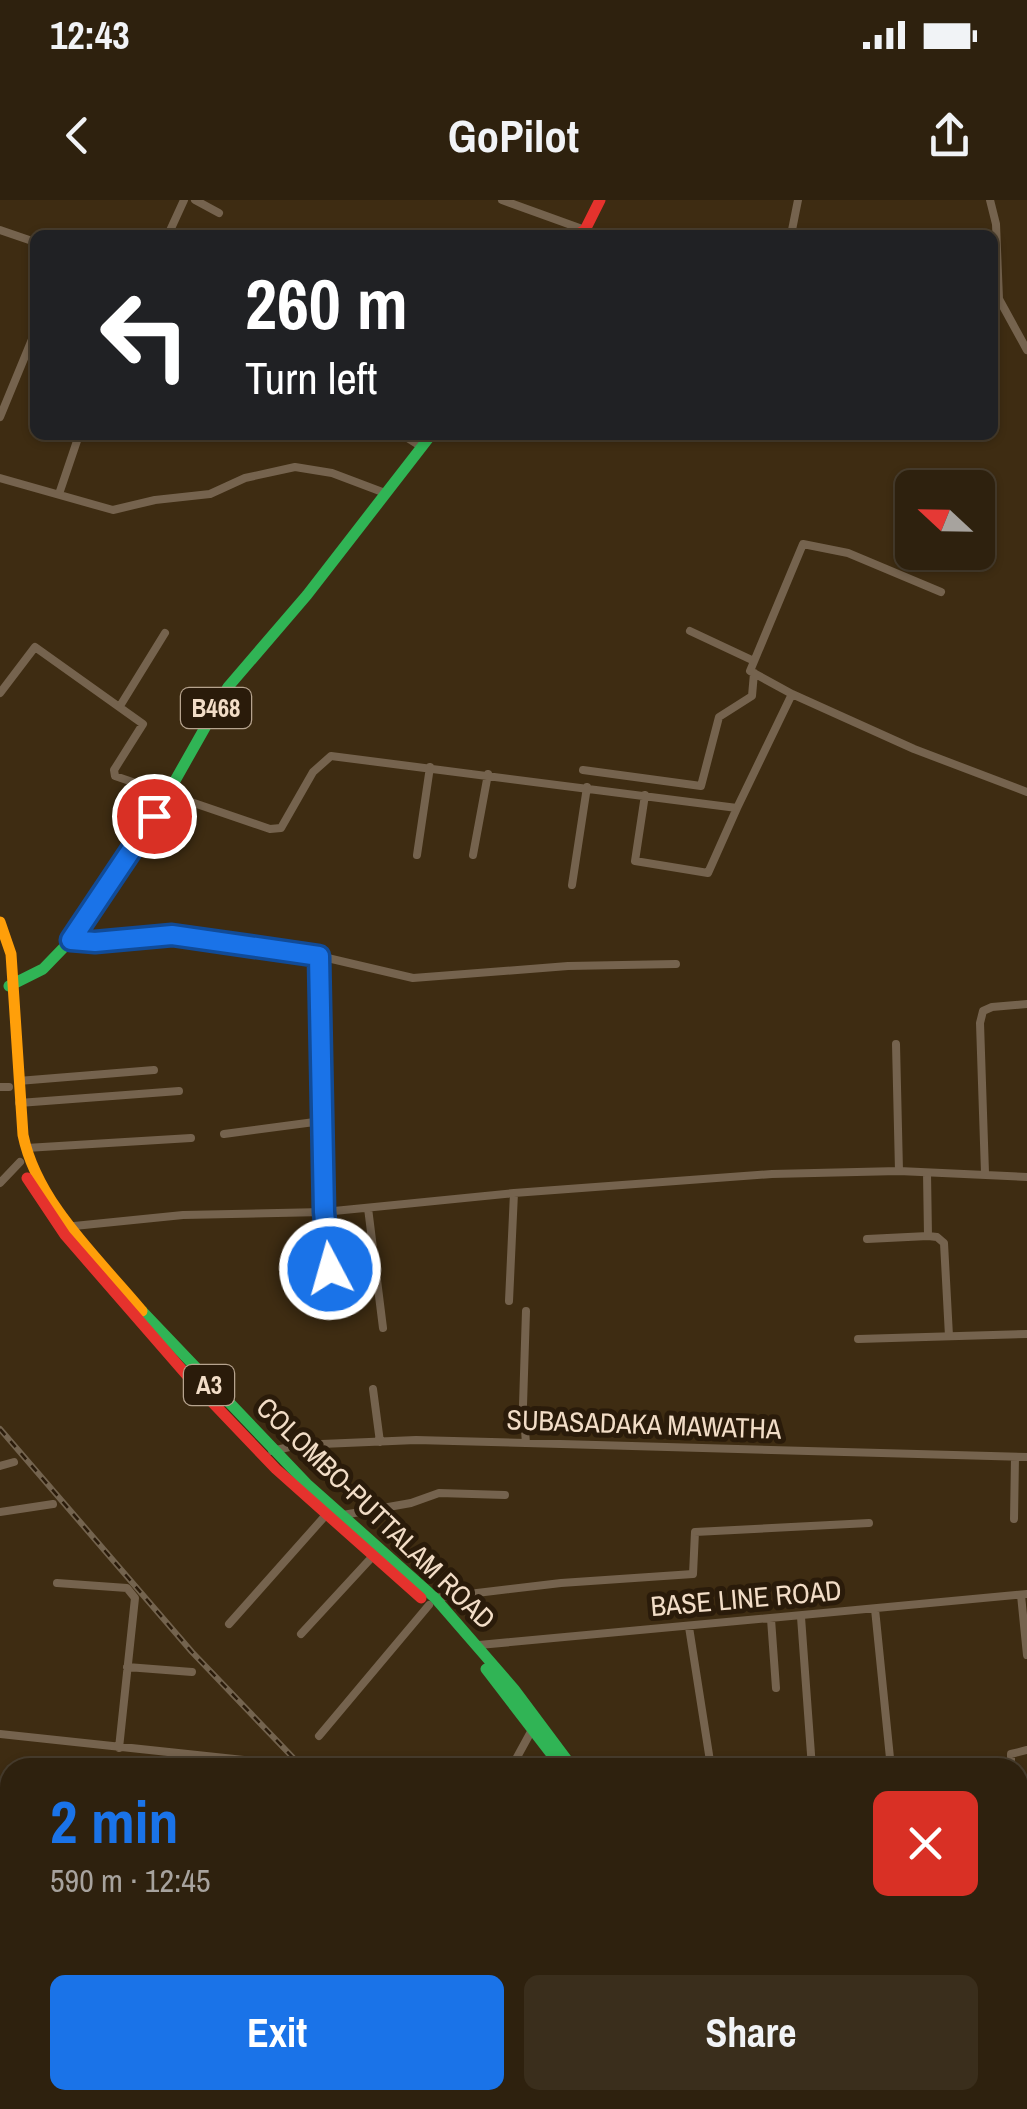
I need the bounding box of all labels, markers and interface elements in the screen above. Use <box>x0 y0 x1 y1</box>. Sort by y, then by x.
text: 12:43 <box>50 10 130 61</box>
text: GoPilot <box>448 105 579 166</box>
icon: back <box>50 108 105 163</box>
icon: share <box>922 108 977 163</box>
text: 260 m <box>245 257 408 351</box>
icon: left <box>80 270 210 400</box>
text: Turn left <box>245 347 377 408</box>
north arrow <box>895 470 995 570</box>
map controls <box>895 470 995 570</box>
road number: B468 <box>181 688 251 728</box>
pin <box>112 774 197 859</box>
icon: arrive <box>127 789 182 844</box>
position arrow <box>278 1217 382 1321</box>
road number: A3 <box>184 1365 234 1405</box>
street label: COLOMBO-PUTTALAM ROAD <box>248 1389 504 1637</box>
street label: SUBASADAKA MAWATHA <box>506 1400 783 1448</box>
street label: BASE LINE ROAD <box>649 1571 843 1625</box>
text: 2 min <box>50 1781 179 1862</box>
button: close <box>873 1791 978 1896</box>
text: 590 m · 12:45 <box>50 1859 210 1902</box>
button: Exit <box>50 1975 504 2090</box>
button: Share <box>524 1975 978 2090</box>

